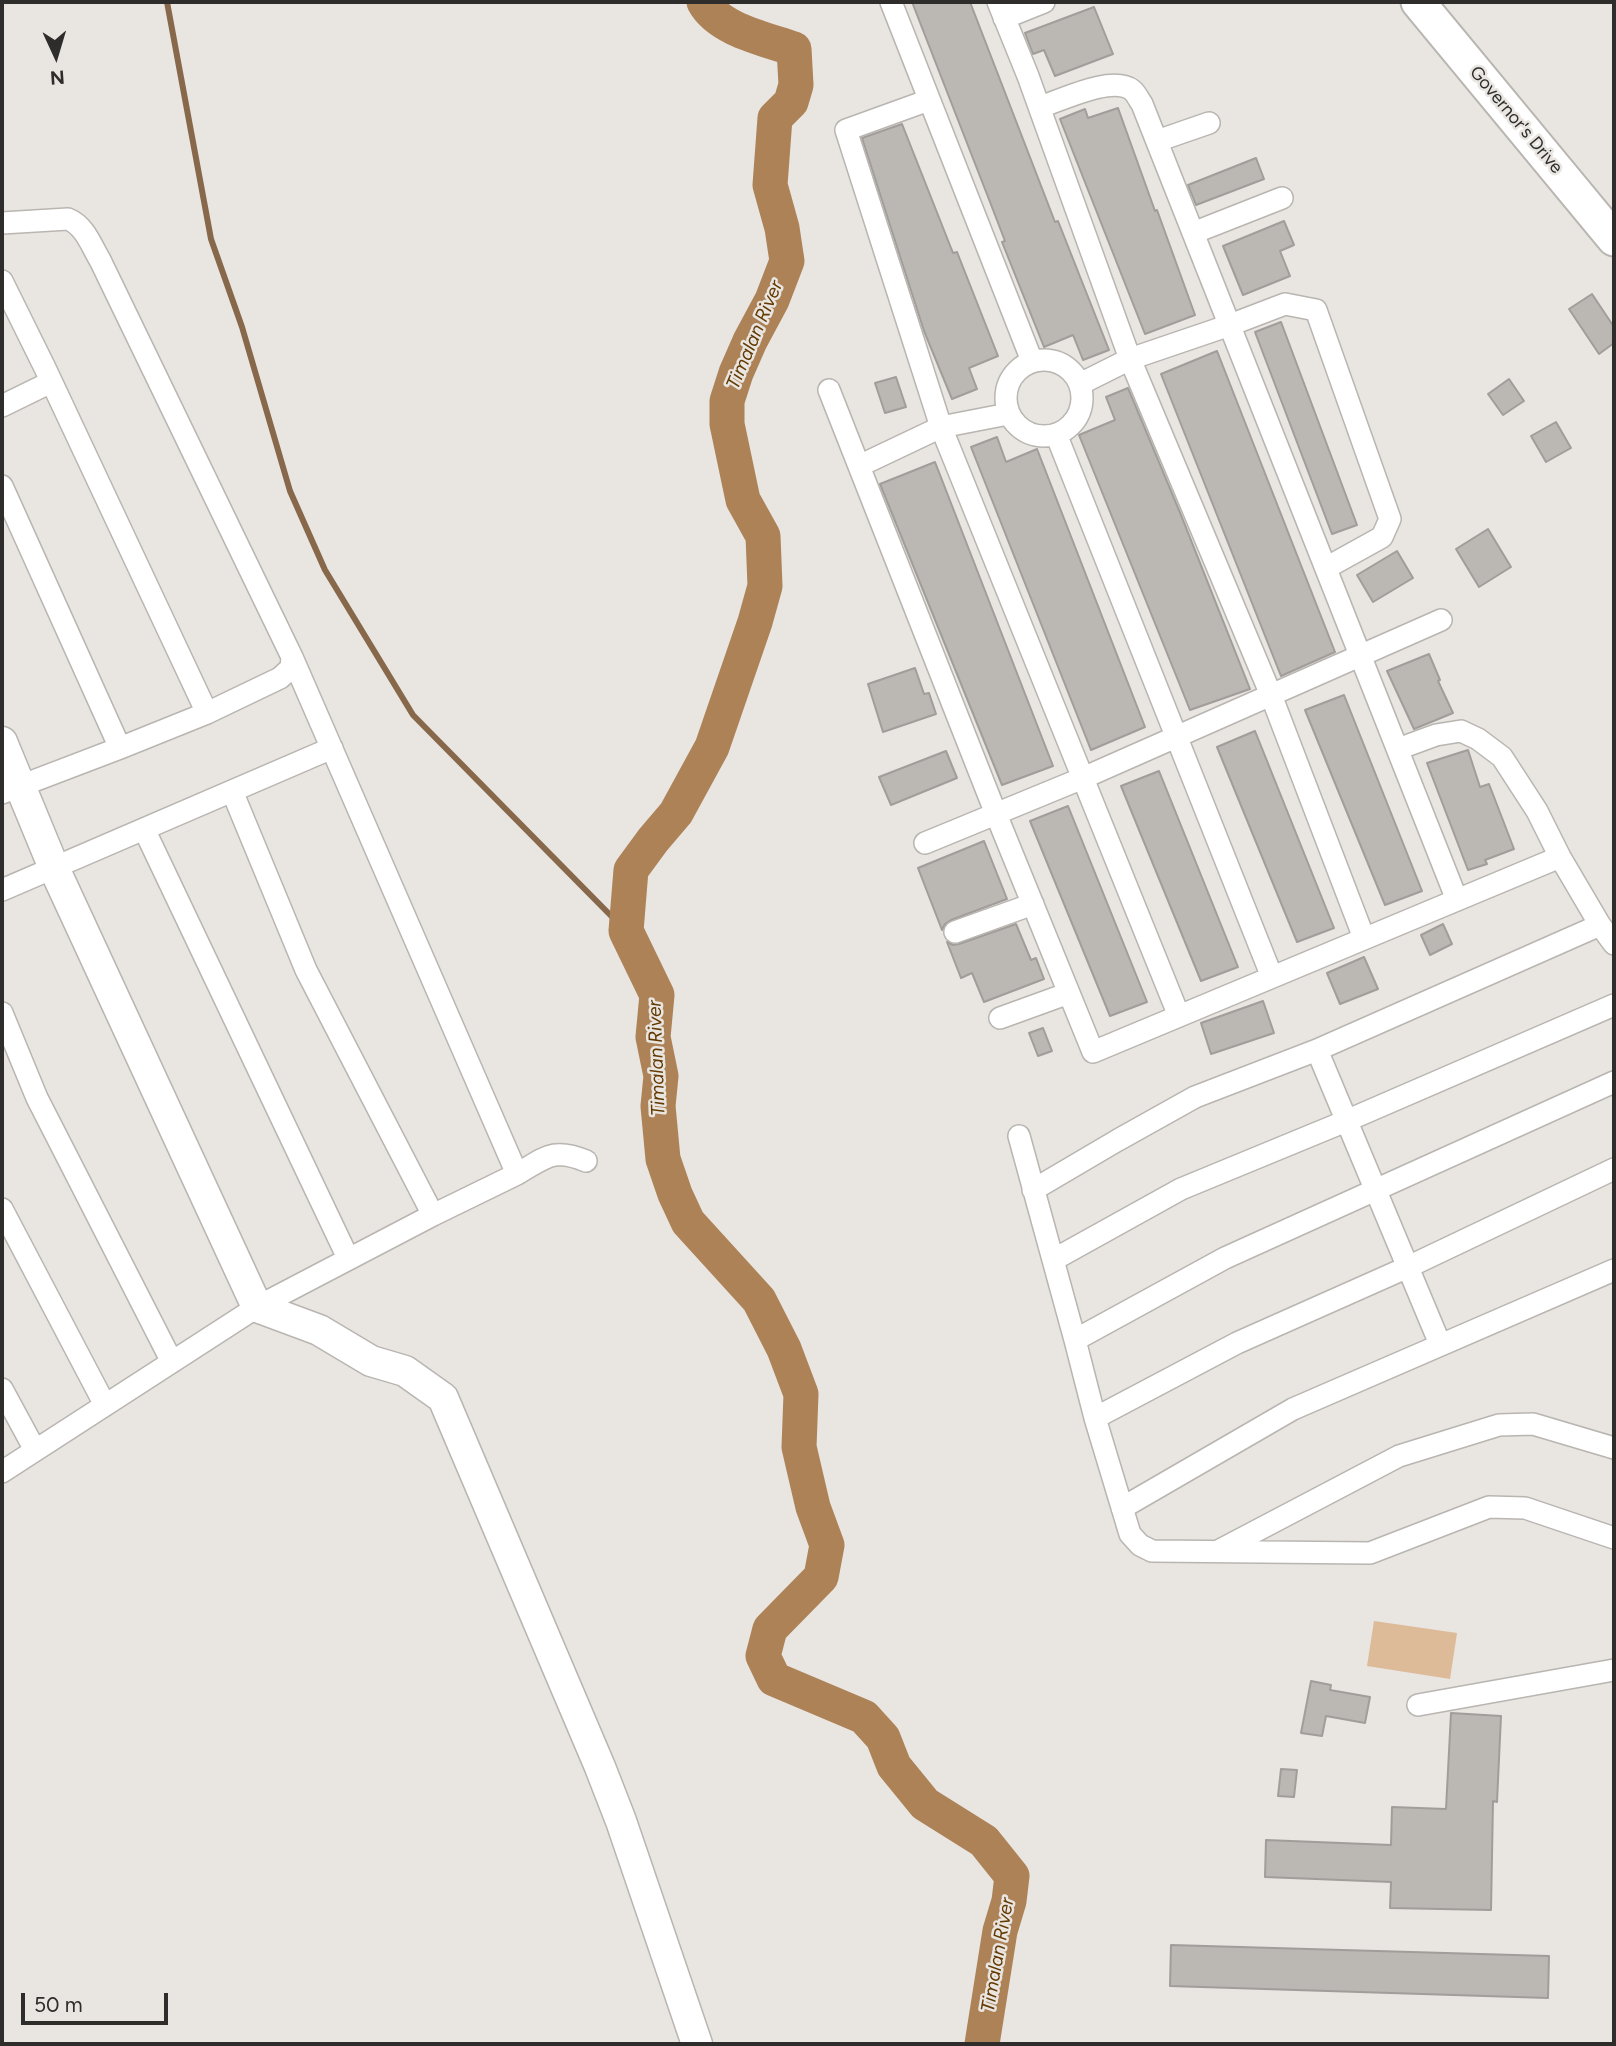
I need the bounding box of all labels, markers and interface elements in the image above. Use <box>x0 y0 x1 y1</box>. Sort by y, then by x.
north arrow <box>21 21 91 91</box>
street label: Governor's Drive <box>1465 62 1567 178</box>
text: N <box>49 65 66 89</box>
water label: Timalan River <box>722 277 788 393</box>
water label: Timalan River <box>644 1000 670 1116</box>
water label: Timalan River <box>977 1896 1019 2014</box>
scale bar <box>24 1980 172 2024</box>
text: 50 m <box>34 1992 83 2017</box>

